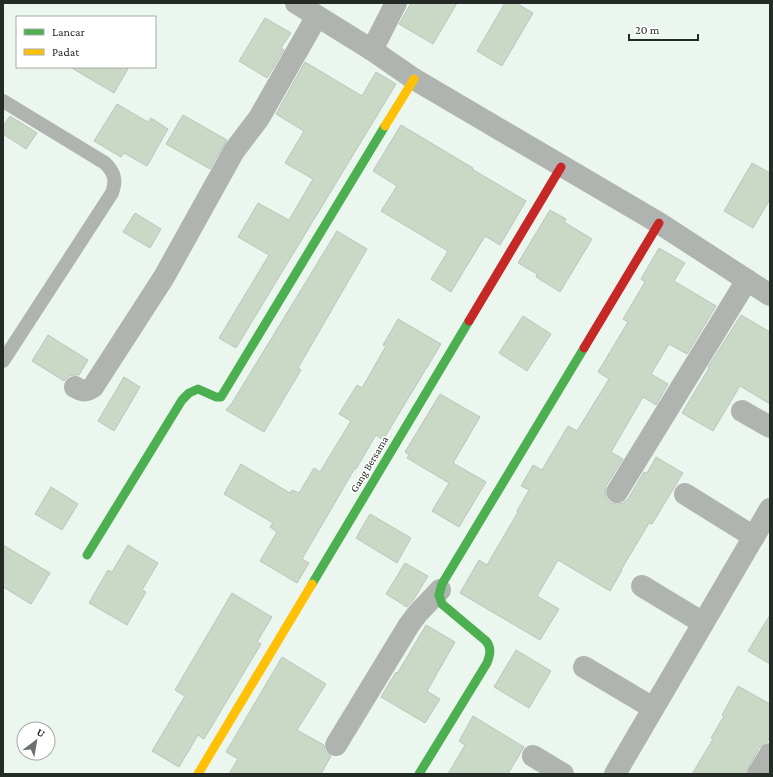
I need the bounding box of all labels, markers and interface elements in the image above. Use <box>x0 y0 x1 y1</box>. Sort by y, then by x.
legend <box>16 16 156 68</box>
scale bar <box>629 16 698 42</box>
text: 20 m <box>635 23 660 37</box>
text: Lancar <box>52 25 86 39</box>
text: Padat <box>52 45 80 59</box>
street label: Gang Bersama <box>348 434 391 495</box>
north arrow <box>16 721 56 761</box>
text: U <box>35 725 48 740</box>

